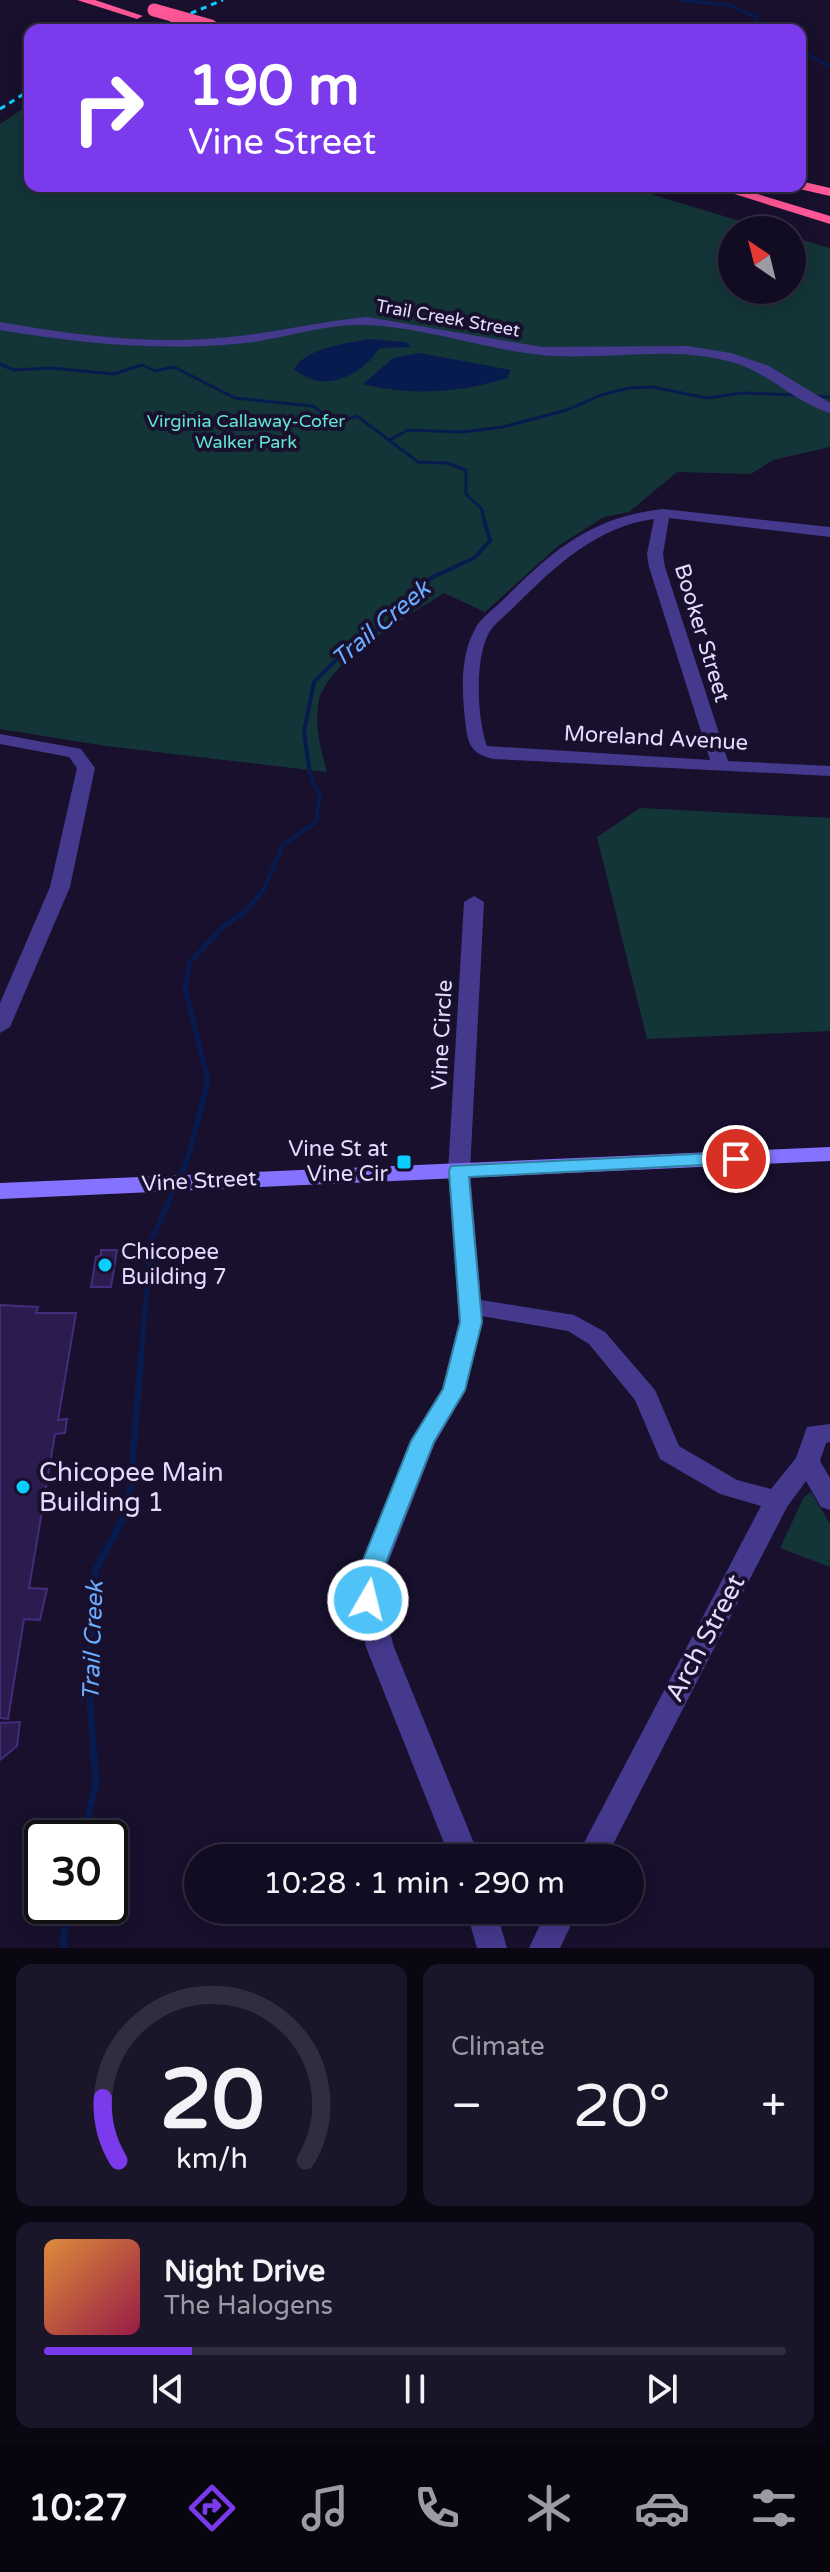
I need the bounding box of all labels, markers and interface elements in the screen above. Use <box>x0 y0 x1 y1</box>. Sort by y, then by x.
text: 190 m <box>188 53 359 120</box>
icon: right <box>56 56 160 160</box>
text: Vine Street <box>188 121 376 164</box>
north arrow <box>718 216 806 304</box>
map controls <box>718 216 806 304</box>
street label: Trail Creek Street <box>374 295 522 342</box>
park label: Virginia Callaway-Cofer Walker Park <box>147 410 345 453</box>
street label: Booker Street <box>669 561 735 705</box>
water label: Trail Creek <box>326 573 438 674</box>
street label: Moreland Avenue <box>563 720 749 756</box>
street label: Vine Circle <box>426 979 458 1091</box>
pin <box>702 1125 770 1193</box>
place label: Vine St at Vine Cir <box>288 1136 389 1187</box>
icon: arrive <box>714 1137 758 1181</box>
marker: Vine St at Vine Cir <box>395 1153 413 1171</box>
street label: Vine Street <box>141 1165 257 1197</box>
place label: Chicopee Building 7 <box>121 1239 227 1290</box>
marker: Chicopee Building 7 <box>96 1256 114 1274</box>
place label: Chicopee Main Building 1 <box>39 1457 224 1518</box>
marker: Chicopee Main Building 1 <box>14 1478 32 1496</box>
position arrow <box>326 1558 410 1642</box>
street label: Arch Street <box>659 1569 751 1707</box>
water label: Trail Creek <box>76 1579 110 1701</box>
speed limit sign: 30 <box>24 1820 128 1924</box>
text: 10:28 · 1 min · 290 m <box>263 1865 565 1902</box>
text: Climate <box>451 2031 545 2062</box>
text: 20 <box>159 2051 264 2151</box>
text: 20° <box>573 2071 671 2143</box>
text: − <box>451 2080 482 2133</box>
text: + <box>761 2080 786 2133</box>
text: km/h <box>176 2142 247 2176</box>
text: Night Drive <box>164 2253 325 2290</box>
text: The Halogens <box>164 2290 333 2321</box>
icon: previous <box>146 2367 190 2411</box>
icon: pause <box>393 2367 437 2411</box>
icon: next <box>640 2367 684 2411</box>
icon: directions <box>184 2480 240 2536</box>
icon: music <box>297 2480 353 2536</box>
icon: phone <box>409 2480 465 2536</box>
icon: climate <box>521 2480 577 2536</box>
icon: car <box>634 2480 690 2536</box>
icon: filters <box>746 2480 802 2536</box>
text: 10:27 <box>28 2487 128 2530</box>

